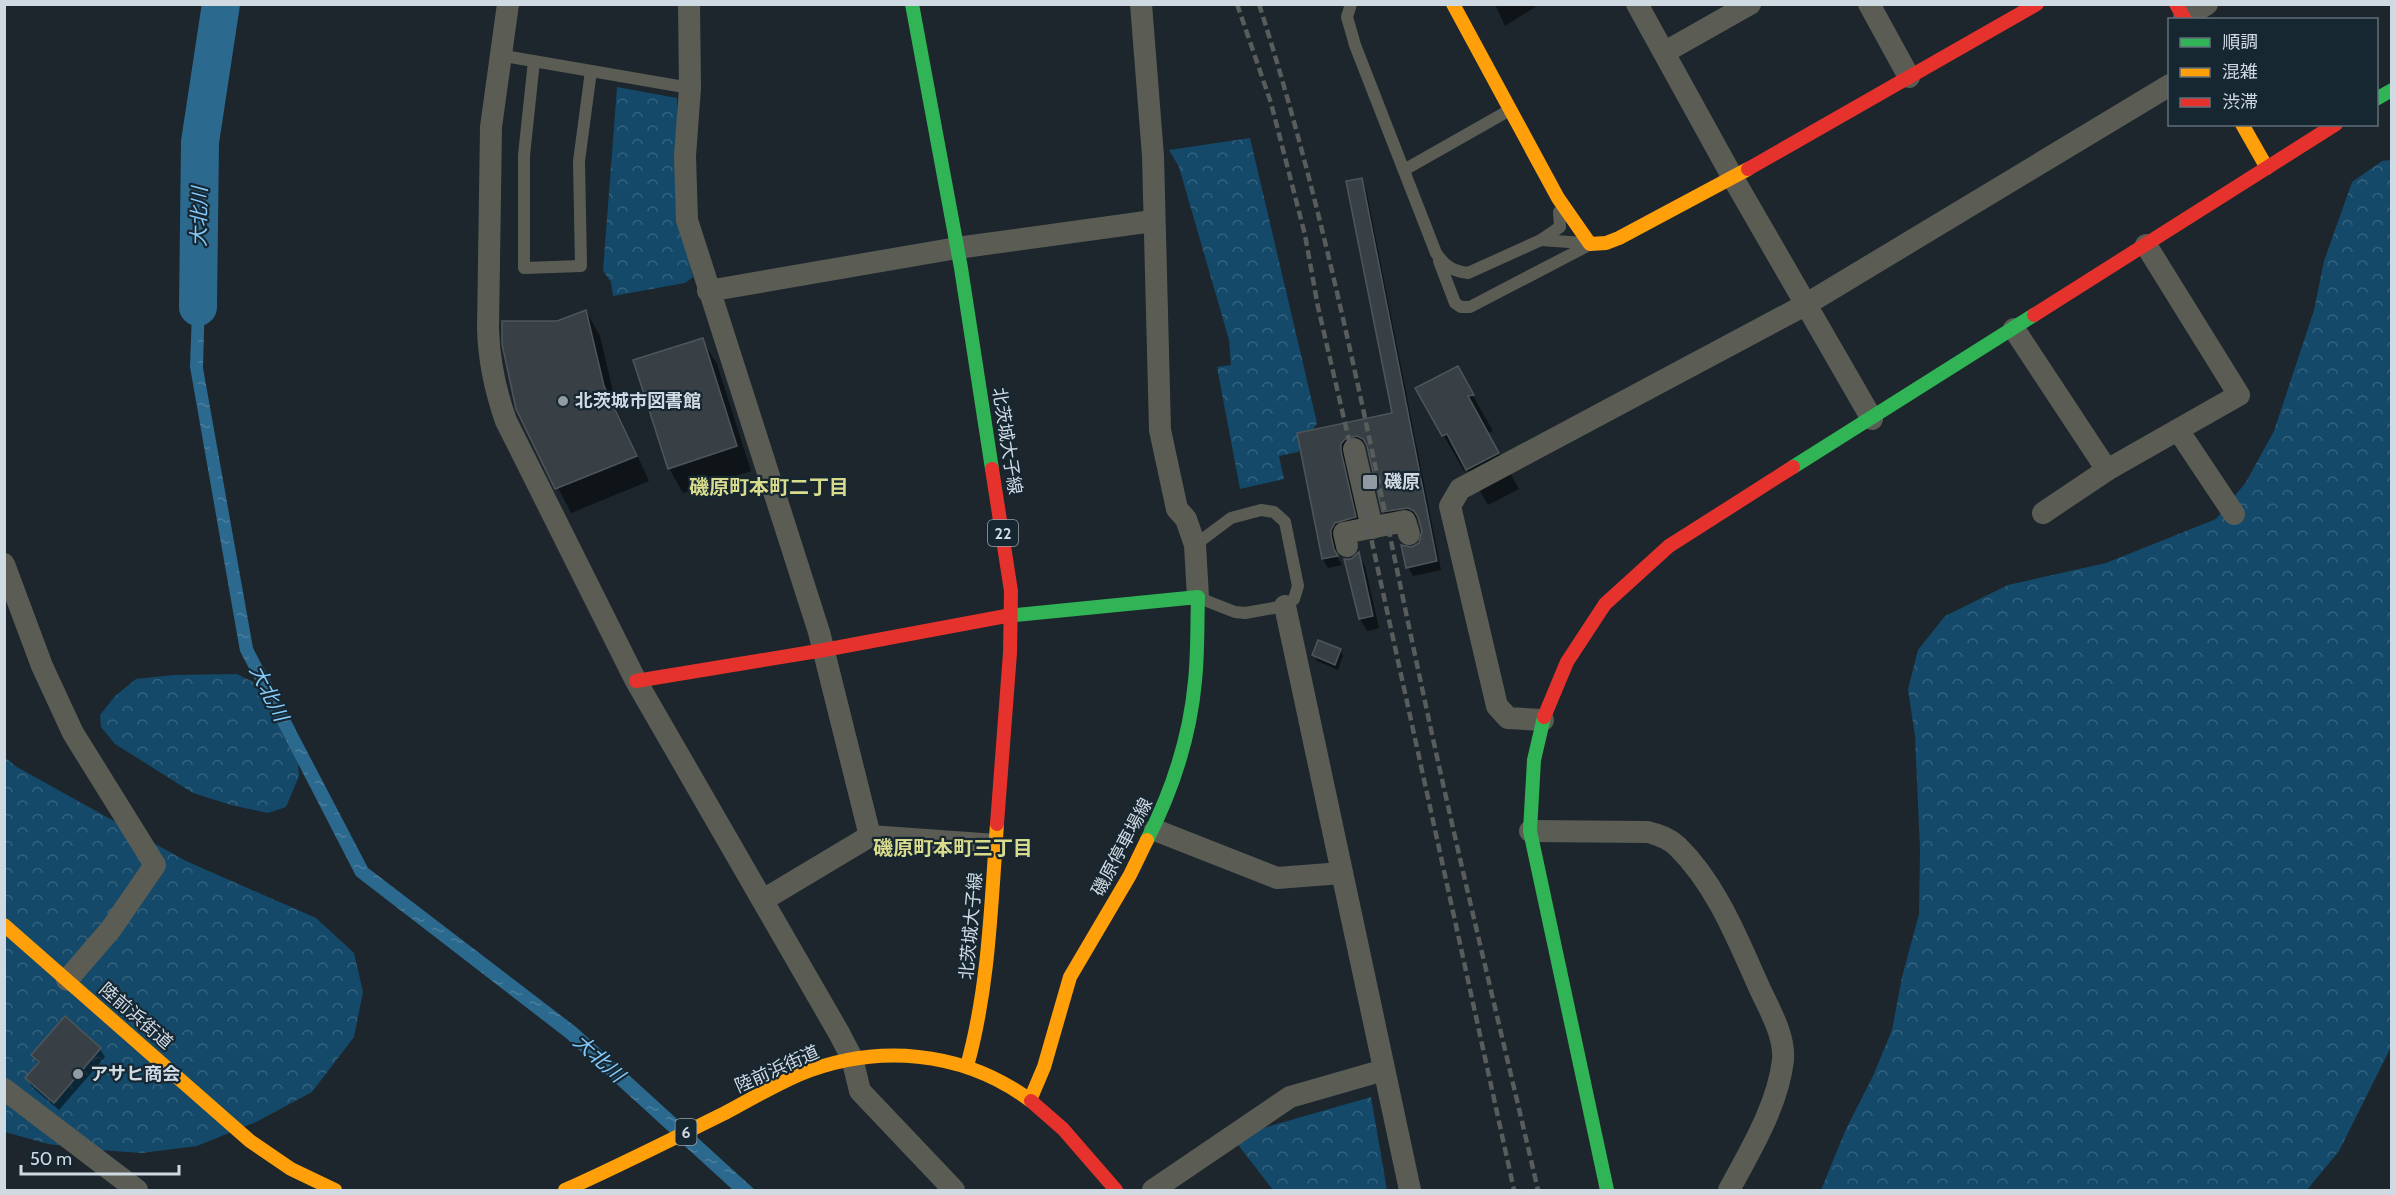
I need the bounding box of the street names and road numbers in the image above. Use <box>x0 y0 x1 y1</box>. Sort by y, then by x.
street label: 北茨城大子線 <box>988 386 1026 496</box>
road number: 22 <box>988 520 1018 546</box>
street label: 磯原停車場線 <box>1087 794 1157 900</box>
street label: 北茨城大子線 <box>955 871 987 981</box>
street label: 陸前浜街道 <box>95 978 177 1054</box>
street label: 陸前浜街道 <box>731 1041 823 1097</box>
road number: 6 <box>676 1119 696 1145</box>

